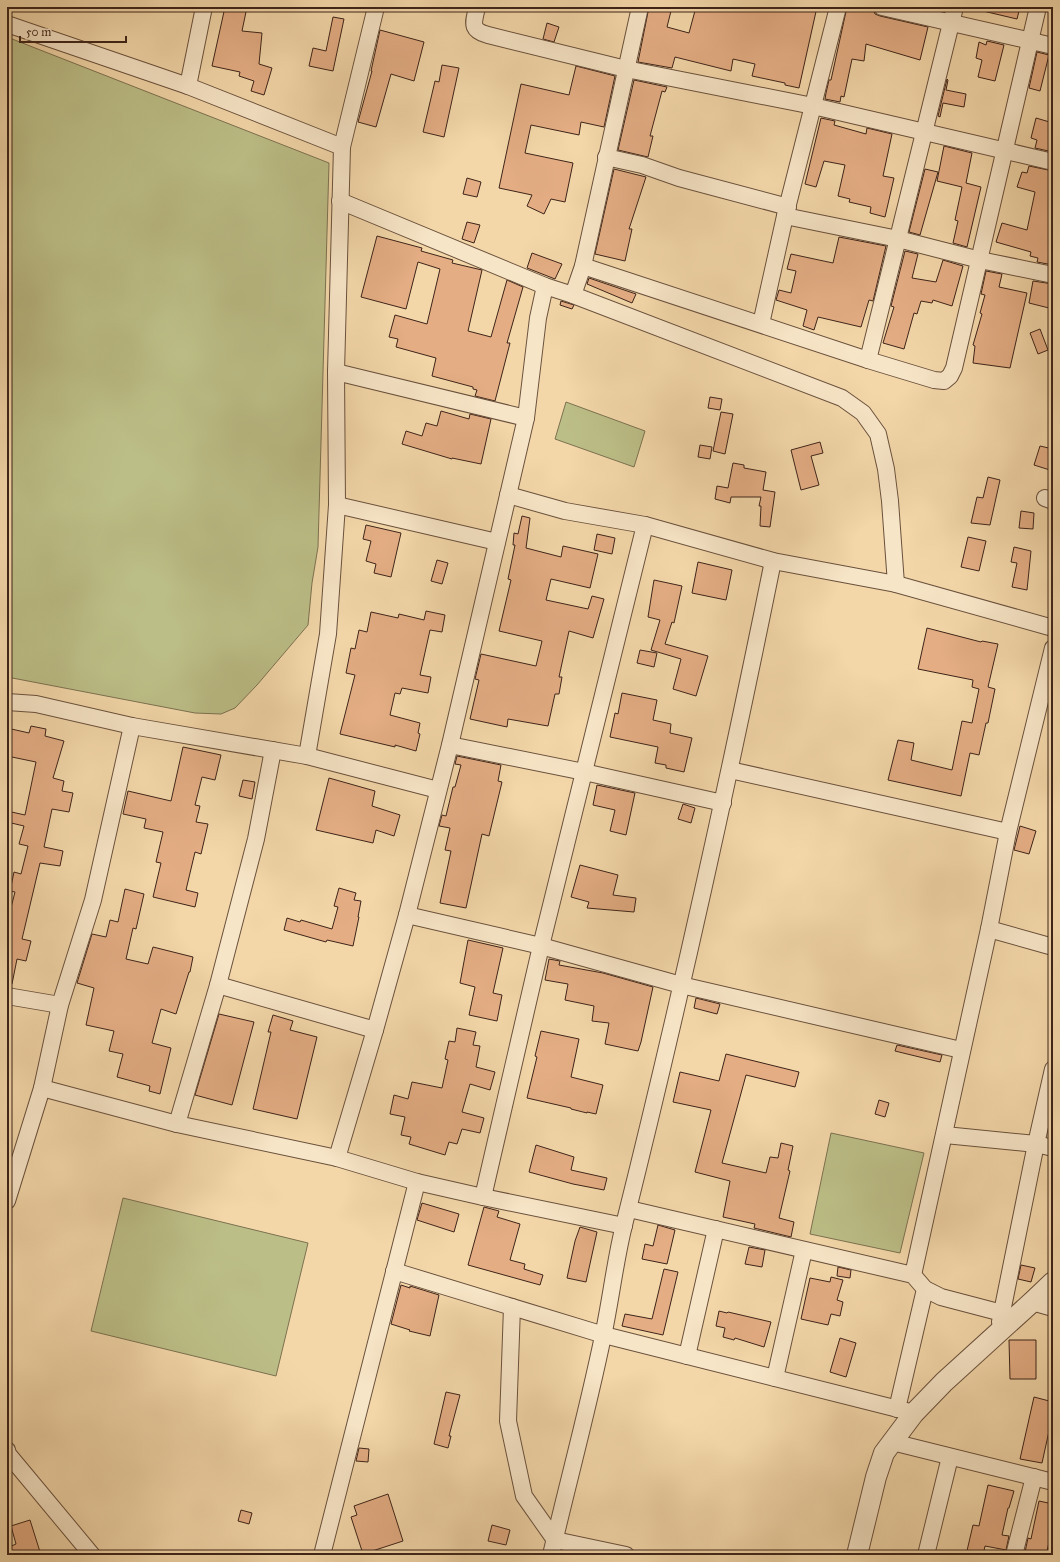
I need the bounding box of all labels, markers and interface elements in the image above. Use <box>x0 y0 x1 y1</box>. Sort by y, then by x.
scale bar <box>20 18 126 44</box>
text: 50 m <box>26 25 51 39</box>

